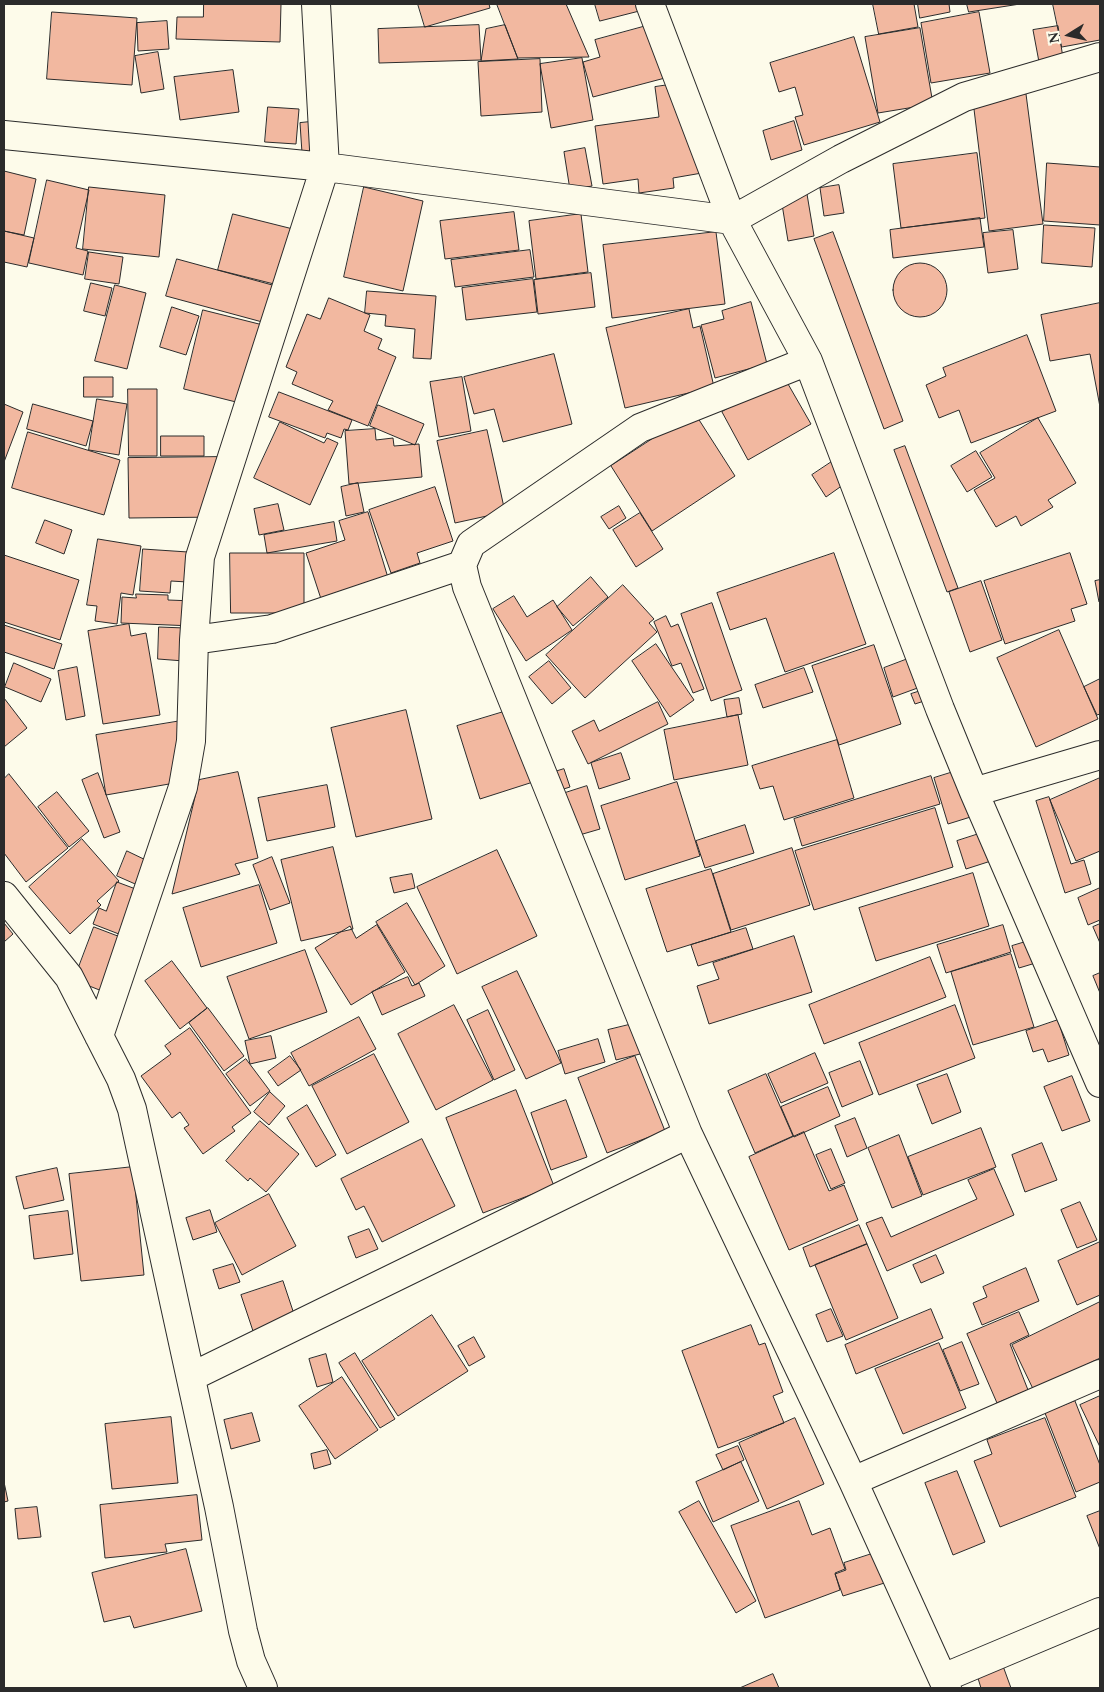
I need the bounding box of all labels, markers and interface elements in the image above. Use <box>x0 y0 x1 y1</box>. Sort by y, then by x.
north arrow <box>1044 10 1094 60</box>
text: N <box>1042 30 1065 45</box>

